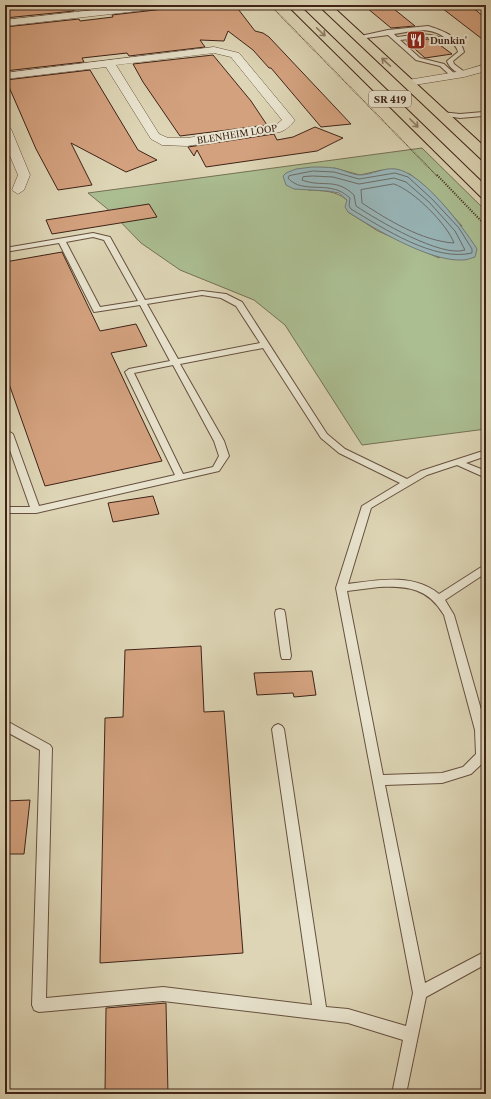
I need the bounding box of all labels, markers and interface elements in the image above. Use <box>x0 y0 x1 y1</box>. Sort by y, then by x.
one-way arrow <box>316 27 326 37</box>
restaurant icon: Dunkin' <box>405 29 427 51</box>
place label: Dunkin' <box>430 35 467 46</box>
one-way arrow <box>381 57 391 67</box>
road number: SR 419 <box>369 91 411 107</box>
one-way arrow <box>409 118 419 128</box>
street label: BLENHEIM LOOP <box>196 122 278 146</box>

